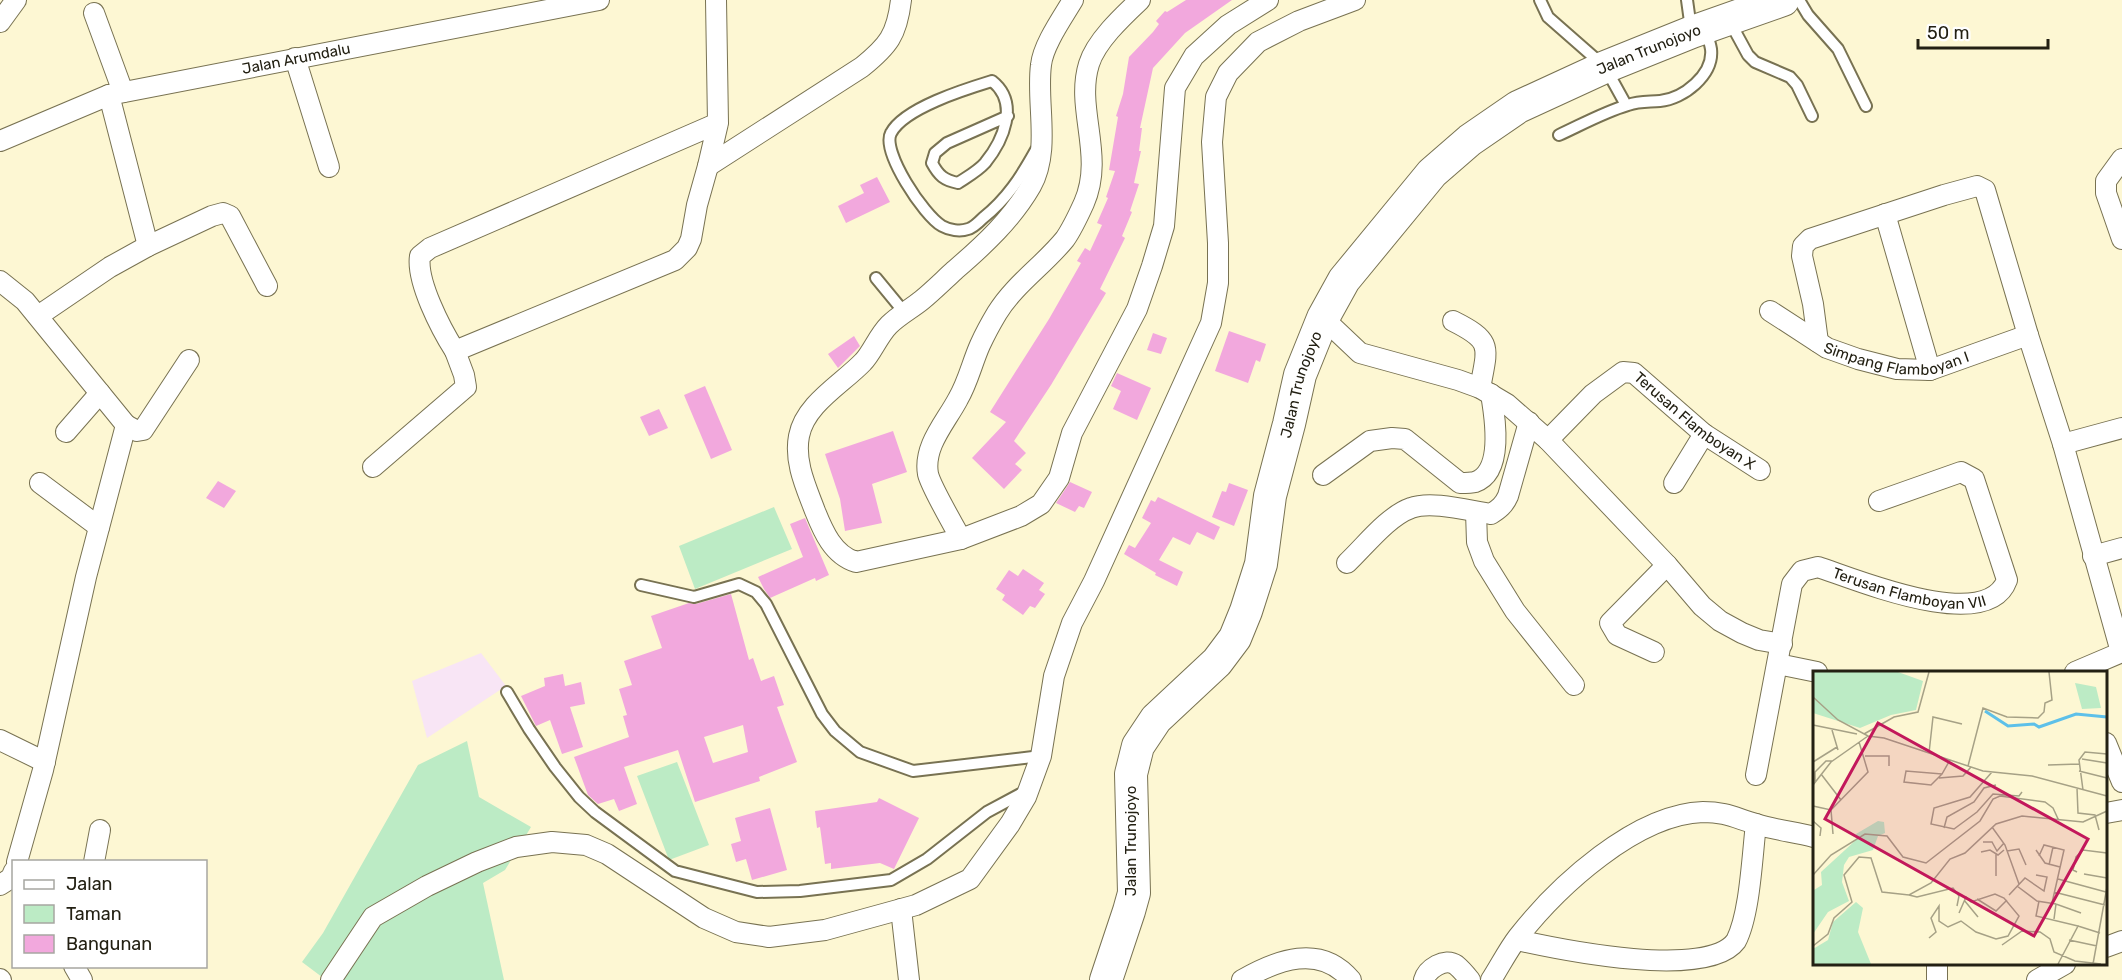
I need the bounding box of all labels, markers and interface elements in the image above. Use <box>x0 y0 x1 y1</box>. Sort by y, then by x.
scale bar <box>1918 12 2048 50</box>
street label: Jalan Trunojoyo <box>1594 21 1703 79</box>
text: 50 m <box>1927 22 1970 44</box>
street label: Jalan Arumdalu <box>240 39 352 78</box>
street label: Jalan Trunojoyo <box>1277 329 1326 440</box>
street label: Simpang Flamboyan I <box>1821 339 1971 379</box>
street label: Terusan Flamboyan X <box>1630 368 1759 474</box>
street label: Terusan Flamboyan VII <box>1830 564 1988 613</box>
inset map <box>1813 671 2107 965</box>
street label: Jalan Trunojoyo <box>1122 786 1140 896</box>
legend <box>12 860 207 968</box>
text: Jalan <box>66 873 113 895</box>
text: Taman <box>66 903 122 925</box>
text: Bangunan <box>66 933 152 955</box>

